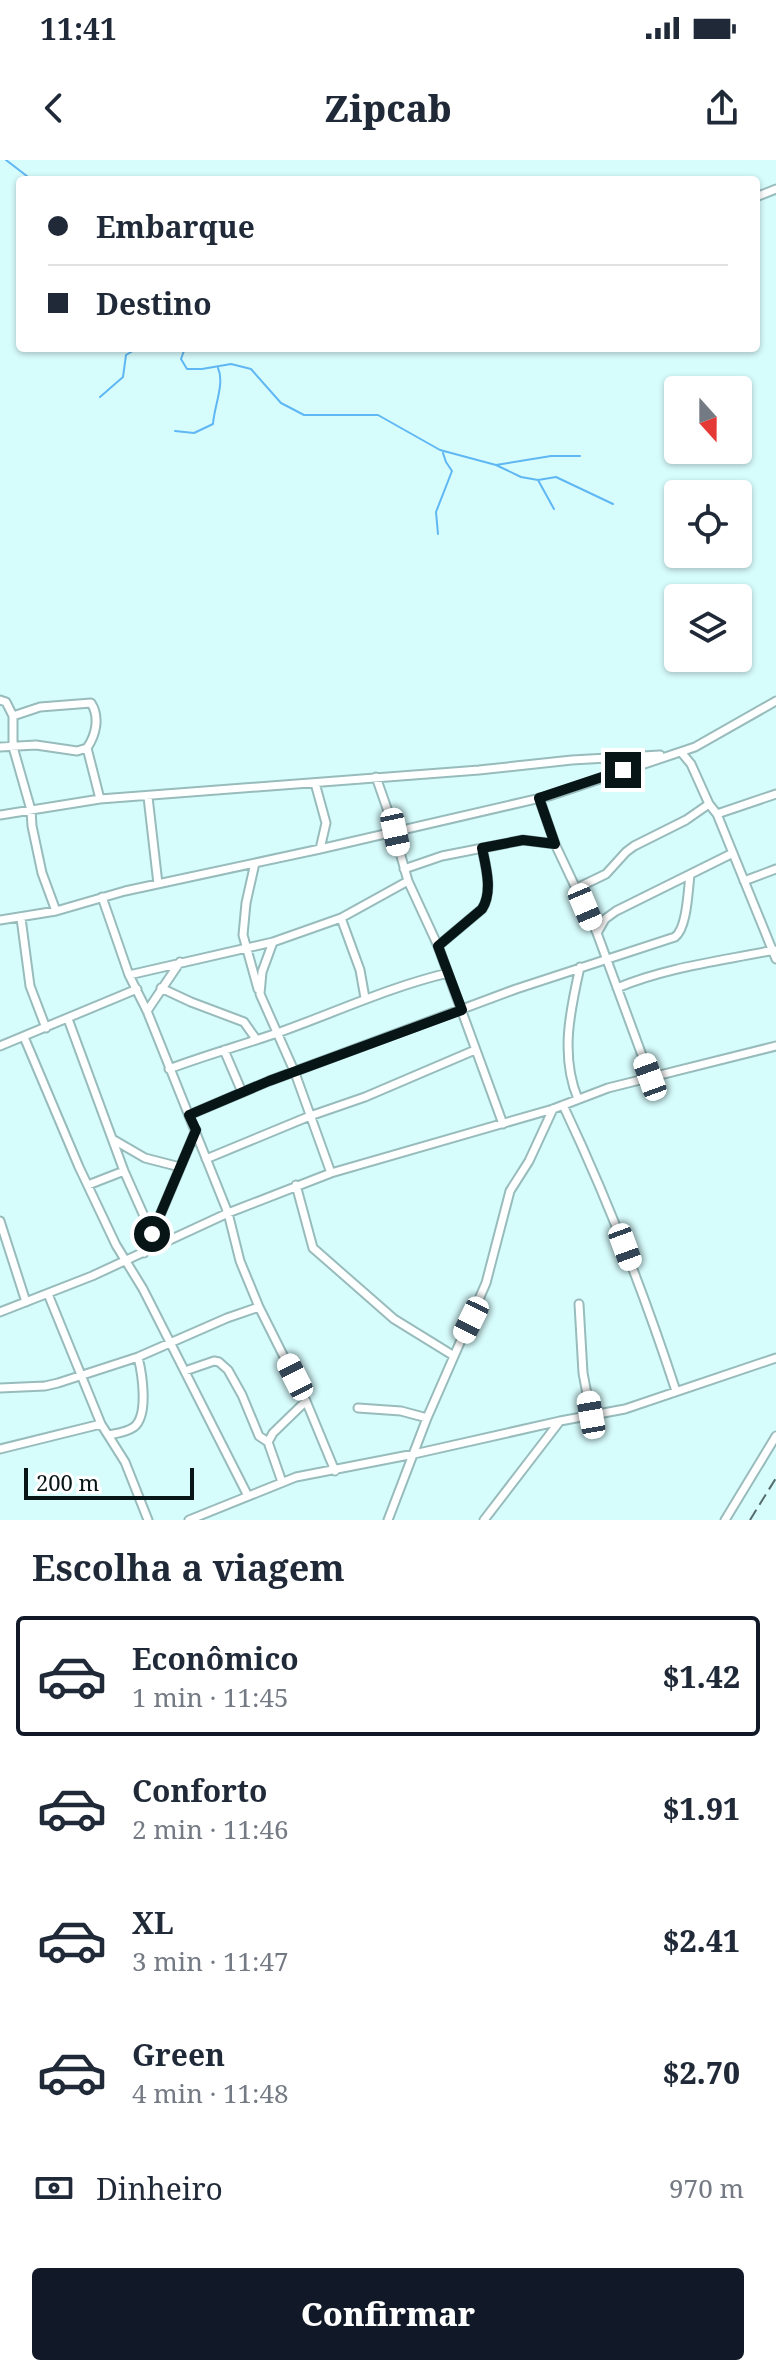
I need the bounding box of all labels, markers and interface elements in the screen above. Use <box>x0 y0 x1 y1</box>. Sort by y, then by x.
text: 11:41 <box>40 8 117 49</box>
text: Zipcab <box>324 84 452 133</box>
icon: back <box>32 86 76 130</box>
icon: share <box>700 86 744 130</box>
text: Embarque <box>96 206 255 247</box>
text: Destino <box>96 283 212 324</box>
north arrow <box>664 376 752 464</box>
map controls <box>664 376 752 672</box>
button: locate <box>664 480 752 568</box>
button: layers <box>664 584 752 672</box>
route end <box>605 752 641 788</box>
car <box>378 806 412 858</box>
car <box>565 880 605 934</box>
car <box>631 1050 669 1104</box>
route start <box>134 1216 170 1252</box>
car <box>606 1220 644 1274</box>
car <box>450 1293 492 1347</box>
car <box>273 1350 317 1404</box>
car <box>575 1389 607 1441</box>
scale bar <box>24 1464 194 1500</box>
text: 200 m <box>36 1467 99 1497</box>
text: Escolha a viagem <box>32 1543 345 1592</box>
text: Econômico <box>132 1638 299 1679</box>
icon: car <box>36 1640 108 1712</box>
text: $1.42 <box>663 1656 740 1697</box>
text: 1 min · 11:45 <box>132 1679 289 1715</box>
text: Conforto <box>132 1770 267 1811</box>
icon: car <box>36 1772 108 1844</box>
text: $1.91 <box>663 1788 740 1829</box>
text: 2 min · 11:46 <box>132 1811 289 1847</box>
text: XL <box>132 1902 174 1943</box>
icon: car <box>36 1904 108 1976</box>
text: $2.41 <box>663 1920 740 1961</box>
text: 3 min · 11:47 <box>132 1943 289 1979</box>
text: Green <box>132 2034 225 2075</box>
icon: car <box>36 2036 108 2108</box>
text: $2.70 <box>663 2052 740 2093</box>
text: 4 min · 11:48 <box>132 2075 289 2111</box>
icon: cash <box>32 2166 76 2210</box>
text: Dinheiro <box>96 2168 223 2209</box>
text: 970 m <box>669 2170 744 2206</box>
button: Confirmar <box>32 2268 744 2360</box>

